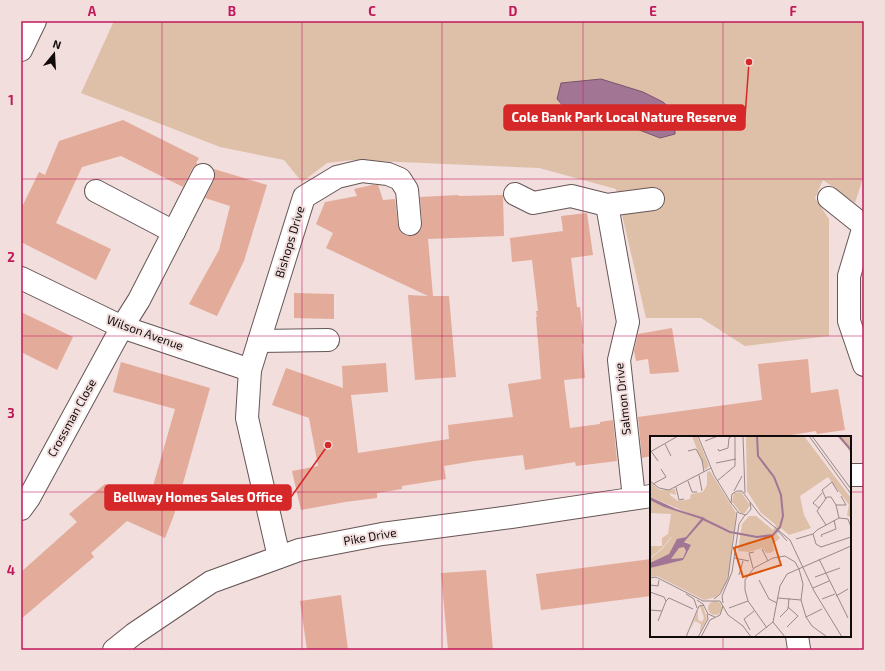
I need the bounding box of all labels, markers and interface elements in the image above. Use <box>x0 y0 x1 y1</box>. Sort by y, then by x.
text: A <box>88 3 97 19</box>
text: B <box>228 3 236 19</box>
text: C <box>368 3 376 19</box>
text: D <box>509 3 518 19</box>
text: E <box>649 3 657 19</box>
text: F <box>789 3 797 19</box>
north arrow <box>34 34 74 74</box>
text: N <box>51 37 63 51</box>
text: 1 <box>8 92 14 108</box>
callout: Cole Bank Park Local Nature Reserve <box>504 105 745 130</box>
text: Cole Bank Park Local Nature Reserve <box>511 109 737 125</box>
street label: Bishops Drive <box>271 204 307 279</box>
text: 2 <box>7 249 15 265</box>
street label: Wilson Avenue <box>105 312 186 352</box>
street label: Salmon Drive <box>611 362 633 436</box>
street label: Crossman Close <box>44 376 98 459</box>
text: 3 <box>7 405 15 421</box>
inset map <box>650 436 851 637</box>
callout: Bellway Homes Sales Office <box>105 485 291 510</box>
text: Bellway Homes Sales Office <box>113 489 283 505</box>
street label: Pike Drive <box>342 524 397 548</box>
text: 4 <box>7 562 15 578</box>

